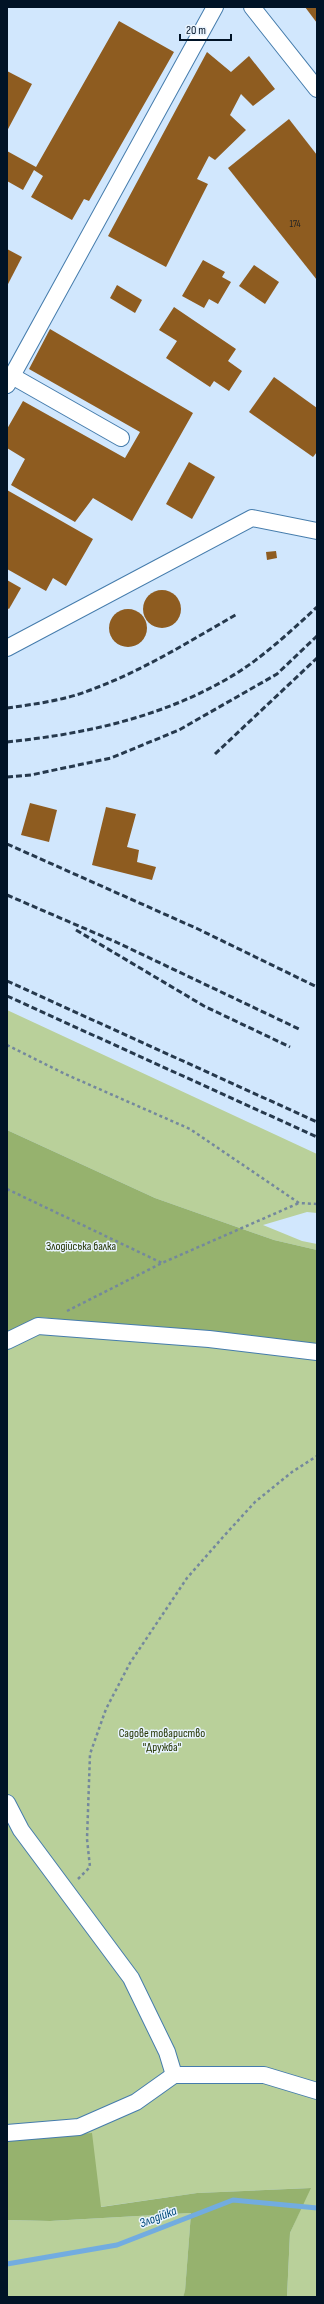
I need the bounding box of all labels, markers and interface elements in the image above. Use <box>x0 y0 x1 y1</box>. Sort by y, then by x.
scale bar <box>180 16 231 42</box>
text: 20 m <box>186 23 206 38</box>
house number: 174 <box>289 218 301 230</box>
park label: Злодійська балка <box>46 1239 116 1254</box>
park label: Садове товариство "Дружба" <box>119 1726 205 1755</box>
water label: Злодійка <box>137 2202 179 2231</box>

